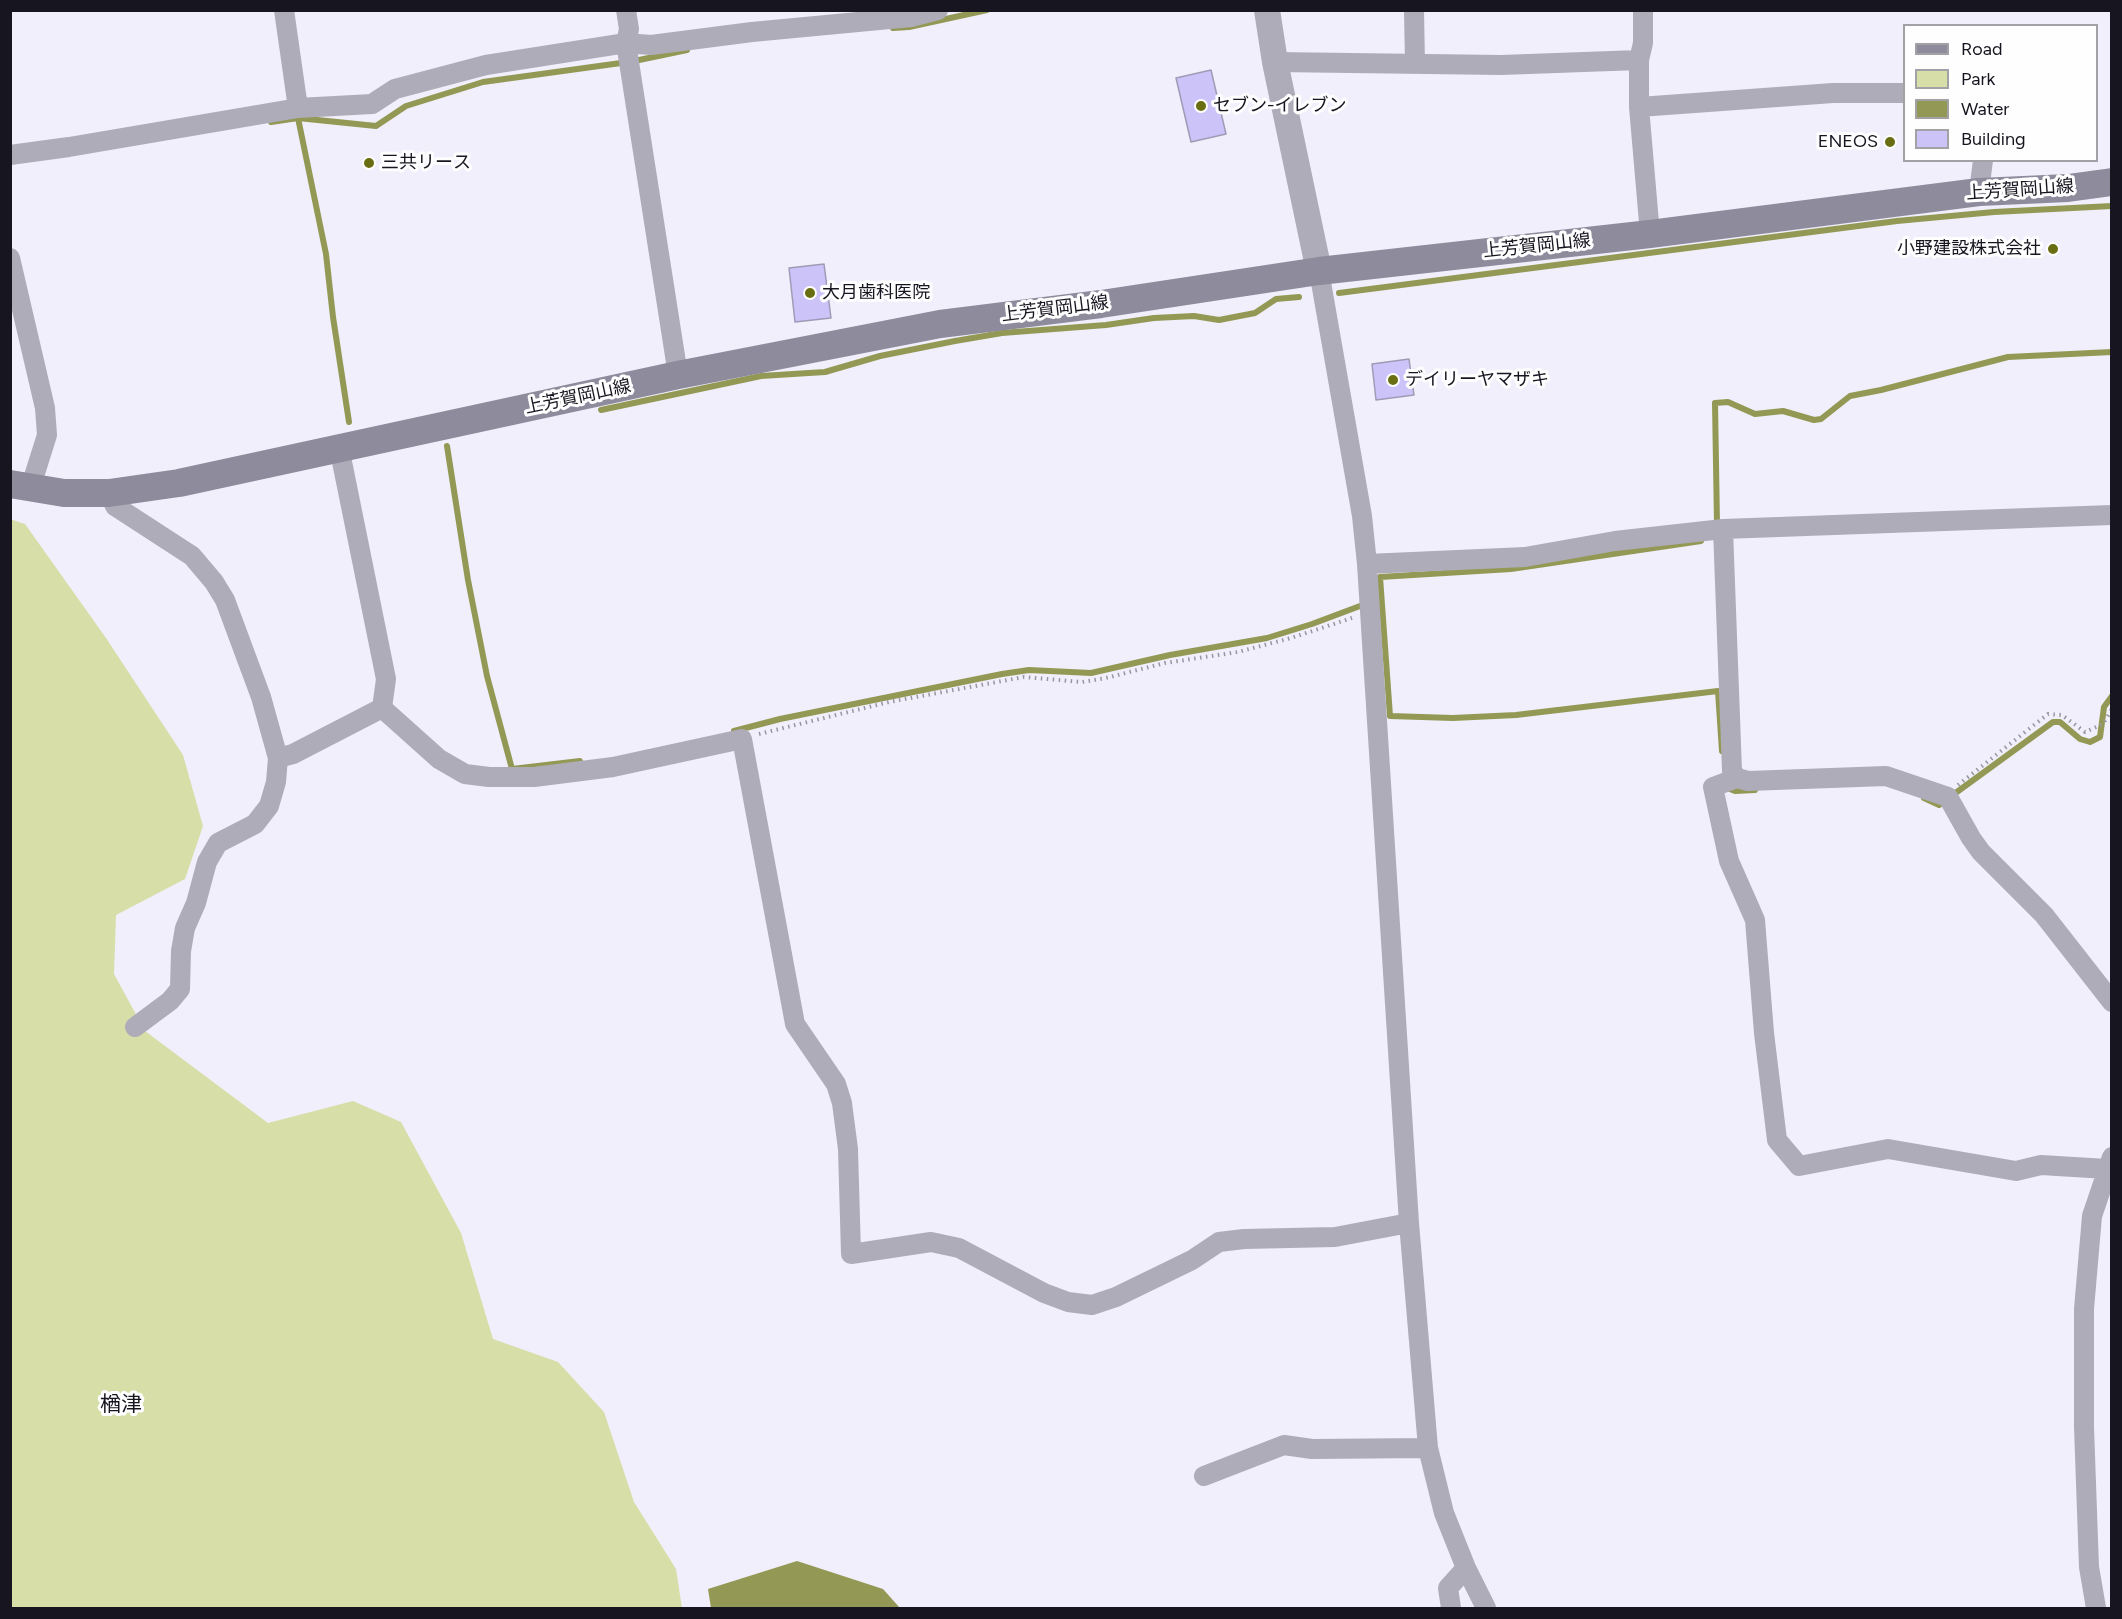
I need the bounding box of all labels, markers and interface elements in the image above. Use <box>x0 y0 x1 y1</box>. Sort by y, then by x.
legend <box>1903 24 2098 162</box>
text: Road <box>1961 38 2002 60</box>
text: Park <box>1961 68 1995 90</box>
place label: セブン-イレブン <box>1213 95 1347 117</box>
text: Water <box>1961 98 2009 120</box>
marker: セブン-イレブン <box>1194 99 1208 113</box>
text: Building <box>1961 128 2026 150</box>
place label: ENEOS <box>1818 131 1878 153</box>
marker: ENEOS <box>1883 135 1897 149</box>
place label: 三共リース <box>381 152 471 174</box>
marker: 三共リース <box>362 156 376 170</box>
street label: 上芳賀岡山線 <box>1965 175 2075 205</box>
street label: 上芳賀岡山線 <box>1482 230 1592 262</box>
place label: 小野建設株式会社 <box>1897 238 2041 260</box>
marker: 小野建設株式会社 <box>2046 242 2060 256</box>
place label: 大月歯科医院 <box>822 282 930 304</box>
marker: 大月歯科医院 <box>803 286 817 300</box>
street label: 上芳賀岡山線 <box>1000 292 1110 326</box>
place label: デイリーヤマザキ <box>1405 369 1549 391</box>
marker: デイリーヤマザキ <box>1386 373 1400 387</box>
street label: 上芳賀岡山線 <box>523 375 633 419</box>
district label: 楢津 <box>100 1392 142 1418</box>

